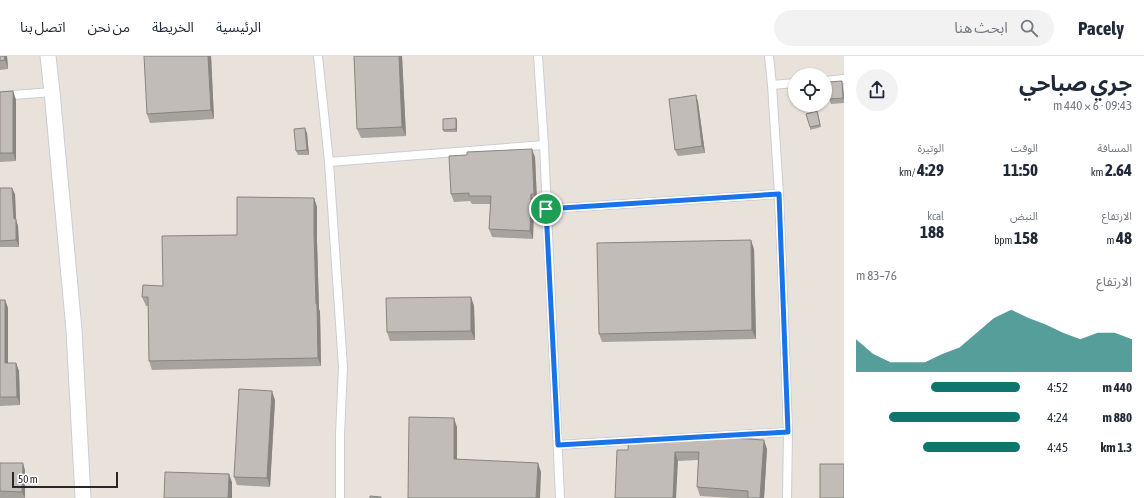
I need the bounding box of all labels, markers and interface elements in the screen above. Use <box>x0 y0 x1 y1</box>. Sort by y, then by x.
search box <box>774 10 1054 46</box>
icon: search <box>1018 17 1040 39</box>
text: Pacely <box>1078 17 1124 39</box>
text: اتصل بنا <box>20 19 66 35</box>
text: من نحن <box>88 19 130 35</box>
text: الخريطة <box>152 19 194 35</box>
text: الرئيسية <box>216 19 261 35</box>
text: ابحث هنا <box>954 19 1008 36</box>
map controls <box>788 68 832 112</box>
button: locate <box>788 68 832 112</box>
button: share <box>856 69 898 111</box>
text: جري صباحي <box>1019 70 1132 96</box>
text: 09:43 · 6 × 440 m <box>1053 98 1132 113</box>
text: الوتيرة <box>918 142 944 154</box>
text: الوقت <box>1010 142 1038 154</box>
text: المسافة <box>1097 142 1132 154</box>
text: 4:29 <box>917 160 944 180</box>
text: 11:50 <box>1003 160 1038 180</box>
text: 2.64 <box>1105 160 1132 180</box>
text: /km <box>899 166 917 178</box>
text: km <box>1091 166 1105 178</box>
pin <box>529 192 563 226</box>
icon: arrive <box>535 198 557 220</box>
text: kcal <box>927 210 944 222</box>
text: النبض <box>1010 210 1038 222</box>
text: الارتفاع <box>1102 210 1132 222</box>
text: 188 <box>920 222 944 242</box>
text: 158 <box>1014 228 1038 248</box>
text: 48 <box>1116 228 1132 248</box>
text: bpm <box>994 234 1014 246</box>
text: m <box>1107 234 1116 246</box>
text: 76–83 m <box>856 268 897 283</box>
text: الارتفاع <box>1096 274 1132 289</box>
text: 4:52 <box>1047 380 1068 395</box>
text: 440 m <box>1103 380 1132 395</box>
text: 4:24 <box>1047 410 1068 425</box>
text: 880 m <box>1103 410 1132 425</box>
text: 4:45 <box>1047 440 1068 455</box>
text: 1.3 km <box>1101 440 1132 455</box>
scale bar <box>12 470 118 489</box>
text: 50 m <box>18 473 38 485</box>

